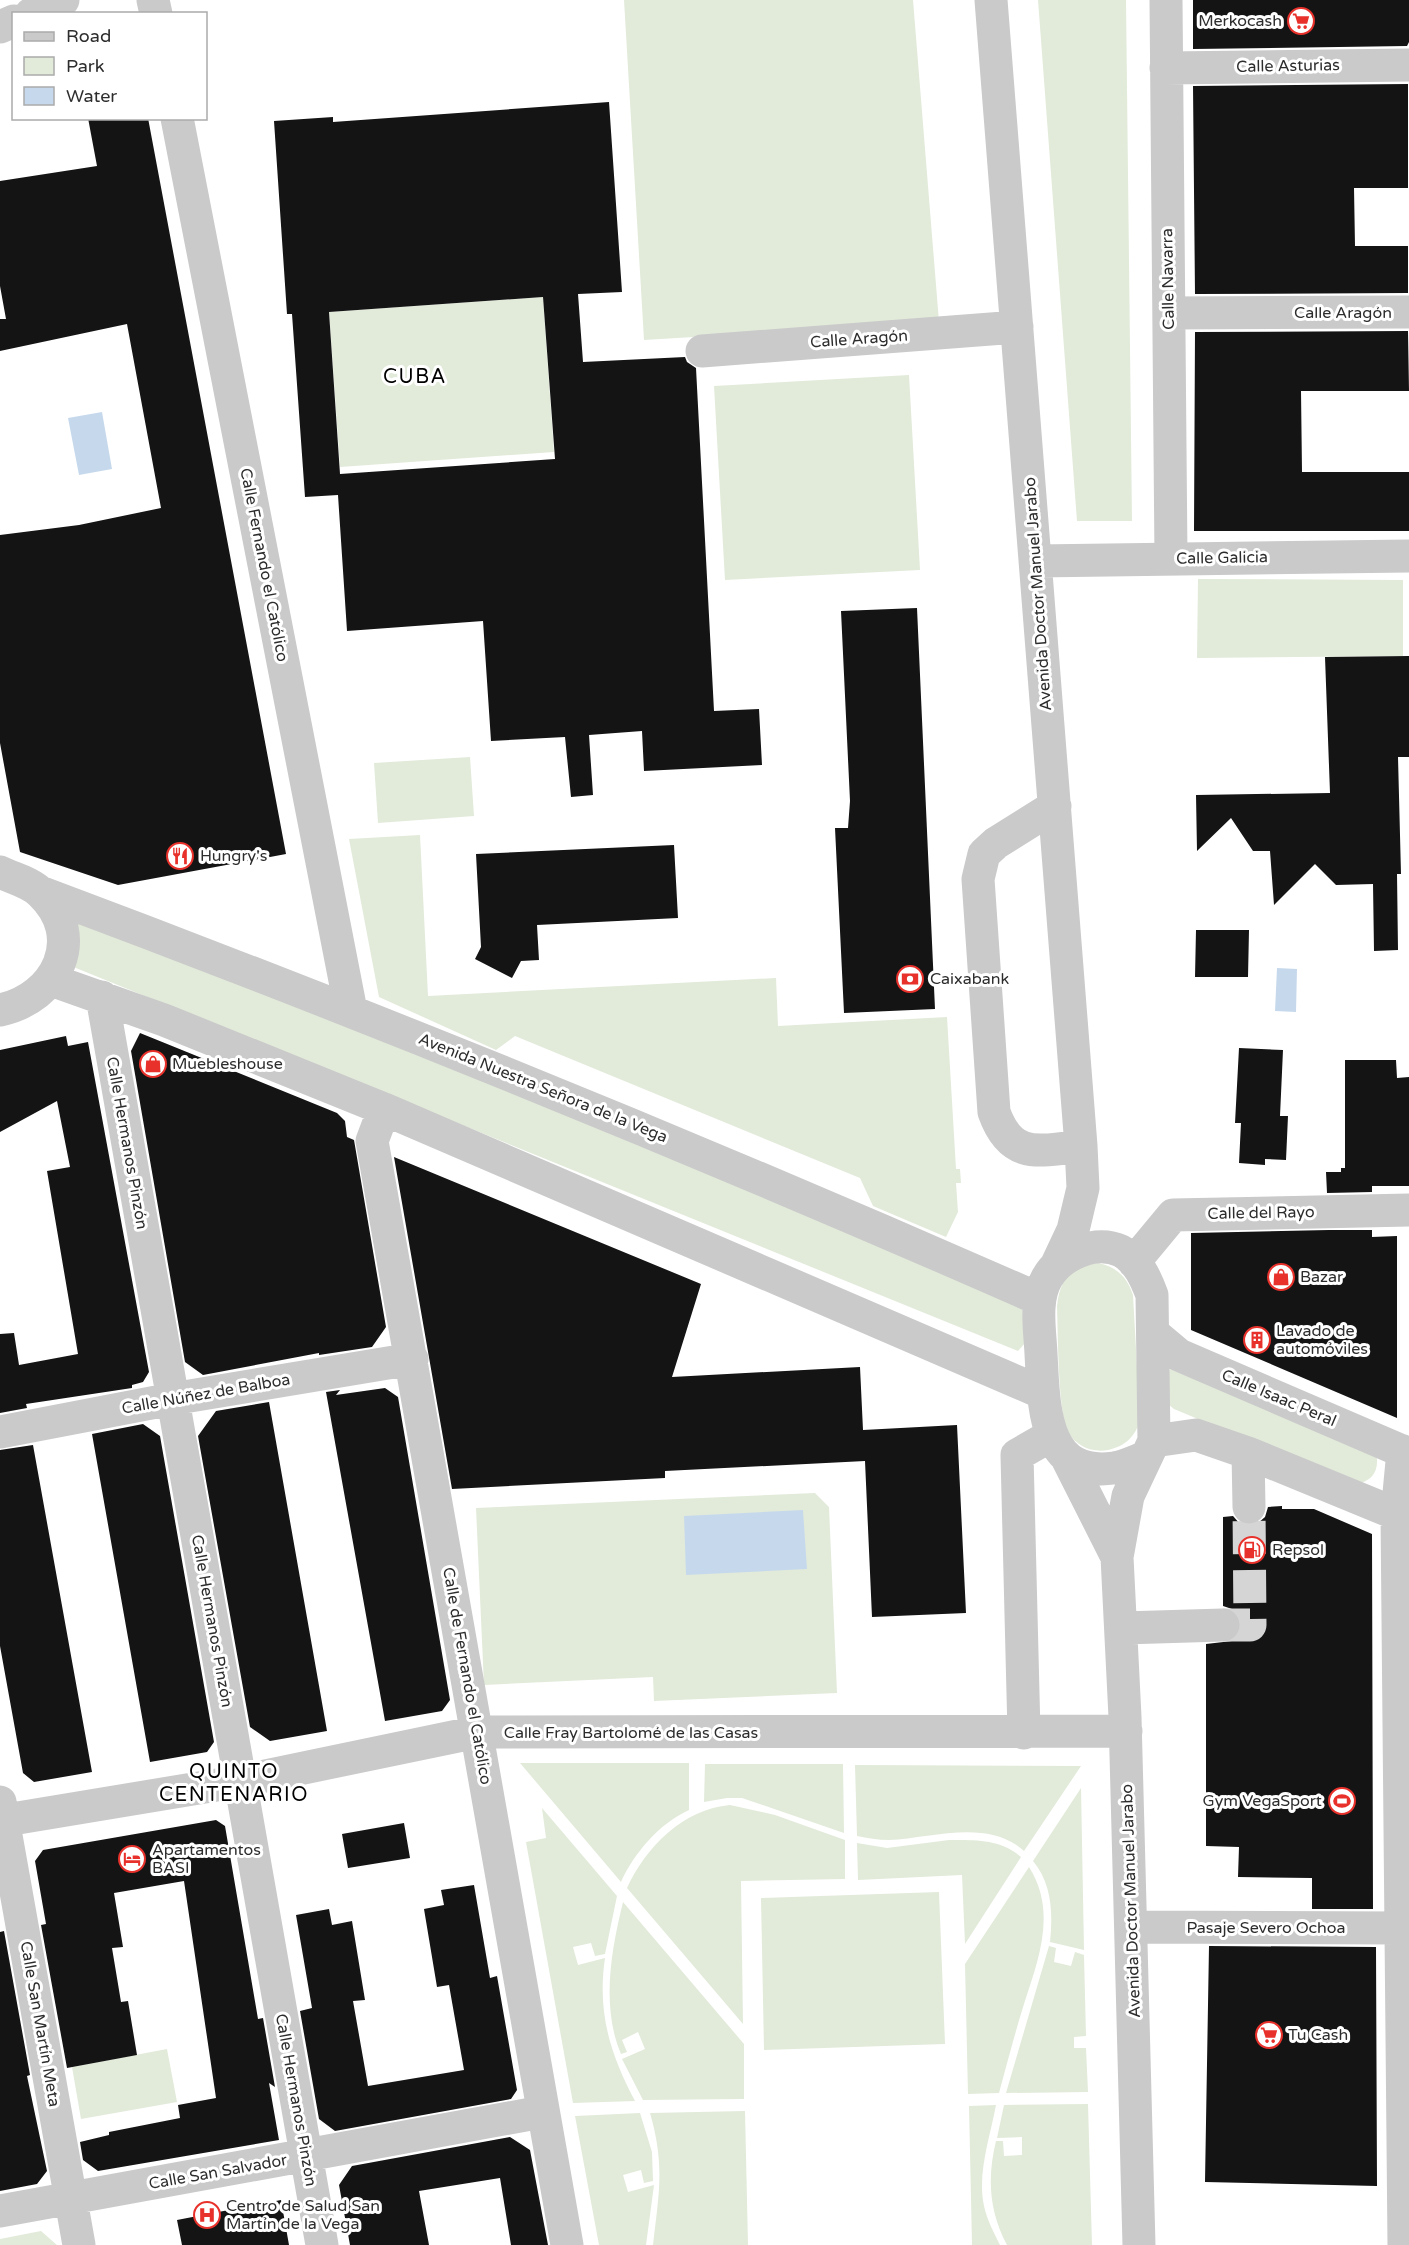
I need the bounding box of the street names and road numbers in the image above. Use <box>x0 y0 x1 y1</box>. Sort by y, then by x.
street label: Calle Asturias <box>1236 55 1340 77</box>
street label: Calle Navarra <box>1157 228 1179 330</box>
street label: Calle Aragón <box>1294 303 1392 323</box>
street label: Calle Aragón <box>810 326 908 352</box>
street label: Calle Fernando el Católico <box>235 466 293 664</box>
street label: Avenida Doctor Manuel Jarabo <box>1020 476 1056 712</box>
street label: Calle Galicia <box>1176 547 1268 569</box>
street label: Avenida Nuestra Señora de la Vega <box>416 1029 670 1147</box>
street label: Calle Hermanos Pinzón <box>102 1055 152 1231</box>
street label: Calle del Rayo <box>1207 1202 1315 1224</box>
street label: Calle Isaac Peral <box>1219 1365 1339 1431</box>
street label: Calle Núñez de Balboa <box>120 1369 292 1419</box>
street label: Calle Hermanos Pinzón <box>187 1533 237 1709</box>
street label: Calle de Fernando el Católico <box>438 1566 496 1786</box>
street label: Calle Fray Bartolomé de las Casas <box>504 1723 758 1743</box>
street label: Avenida Doctor Manuel Jarabo <box>1117 1784 1145 2018</box>
street label: Pasaje Severo Ochoa <box>1187 1918 1346 1938</box>
street label: Calle San Martín Meta <box>16 1940 64 2108</box>
street label: Calle Hermanos Pinzón <box>271 2012 321 2188</box>
street label: Calle San Salvador <box>147 2150 290 2194</box>

